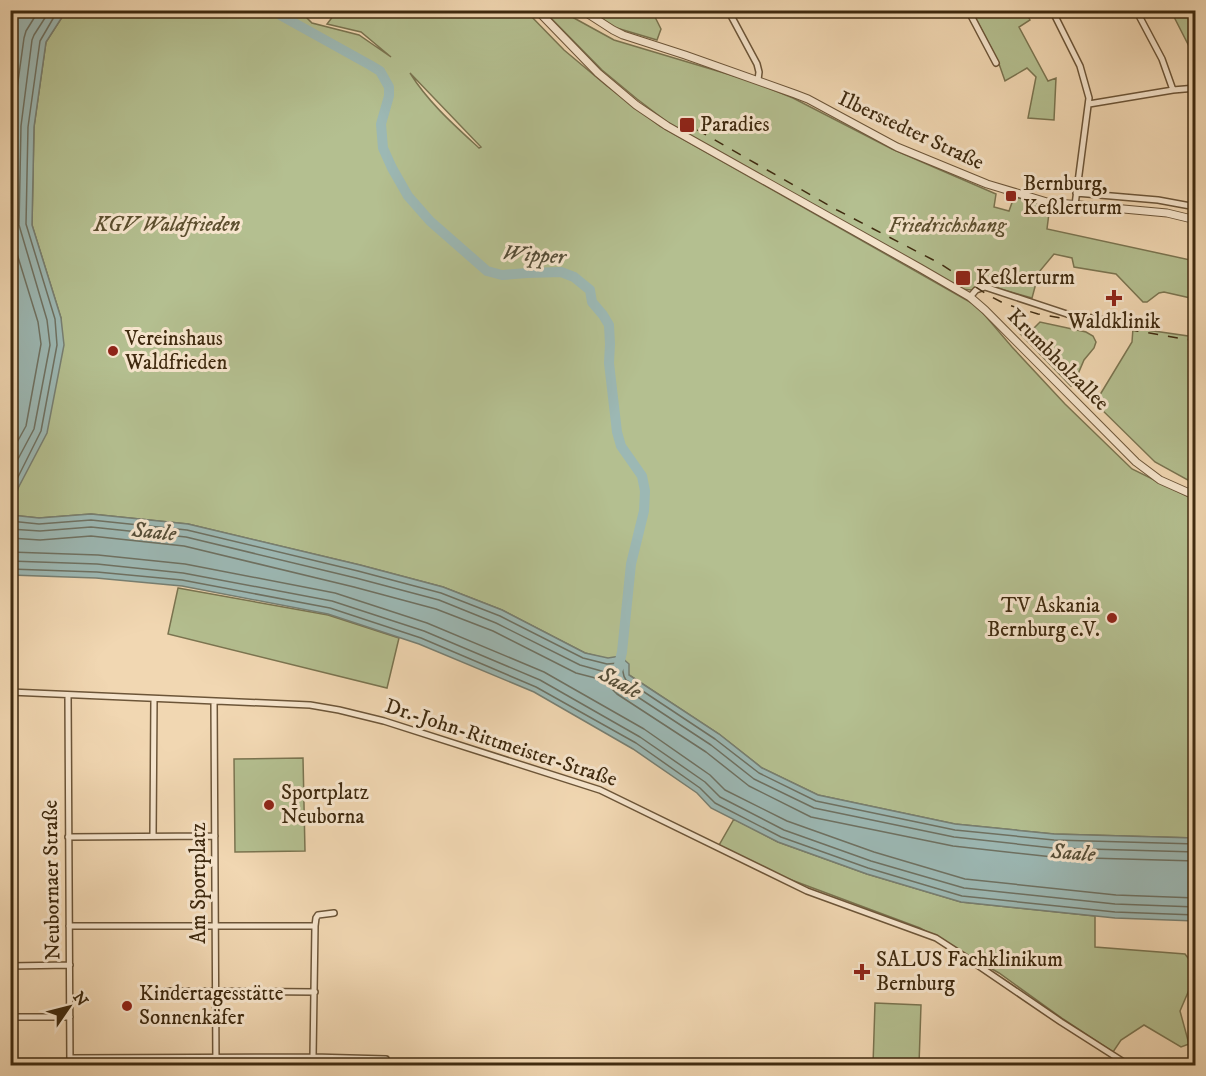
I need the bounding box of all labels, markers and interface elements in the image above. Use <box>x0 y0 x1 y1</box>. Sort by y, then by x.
street label: Ilberstedter Straße <box>834 86 988 176</box>
place label: Paradies <box>700 112 769 138</box>
marker: Paradies <box>678 116 696 134</box>
place label: Bernburg, Keßlerturm <box>1023 171 1122 221</box>
marker: Bernburg, Keßlerturm <box>1004 189 1018 203</box>
park label: KGV Waldfrieden <box>93 212 241 238</box>
park label: Friedrichshang <box>889 213 1007 239</box>
water label: Wipper <box>501 239 569 271</box>
place label: Keßlerturm <box>976 265 1075 291</box>
marker: Keßlerturm <box>954 269 972 287</box>
marker: Waldklinik <box>1105 289 1123 307</box>
street label: Krumbholzallee <box>1002 304 1115 417</box>
place label: Waldklinik <box>1067 309 1161 335</box>
place label: Vereinshaus Waldfrieden <box>124 326 227 376</box>
marker: Vereinshaus Waldfrieden <box>106 344 120 358</box>
water label: Saale <box>130 517 178 547</box>
place label: TV Askania Bernburg e.V. <box>987 593 1100 643</box>
marker: TV Askania Bernburg e.V. <box>1105 611 1119 625</box>
water label: Saale <box>593 660 646 706</box>
street label: Dr.-John-Rittmeister-Straße <box>382 693 621 793</box>
place label: Sportplatz Neuborna <box>281 780 369 830</box>
marker: Sportplatz Neuborna <box>262 798 276 812</box>
street label: Neubornaer Straße <box>38 799 66 960</box>
street label: Am Sportplatz <box>186 822 212 944</box>
water label: Saale <box>1049 838 1097 868</box>
place label: SALUS Fachklinikum Bernburg <box>876 947 1063 997</box>
marker: SALUS Fachklinikum Bernburg <box>853 963 871 981</box>
north arrow <box>39 977 99 1037</box>
place label: Kindertagesstätte Sonnenkäfer <box>139 981 284 1031</box>
text: N <box>69 988 92 1010</box>
marker: Kindertagesstätte Sonnenkäfer <box>120 999 134 1013</box>

